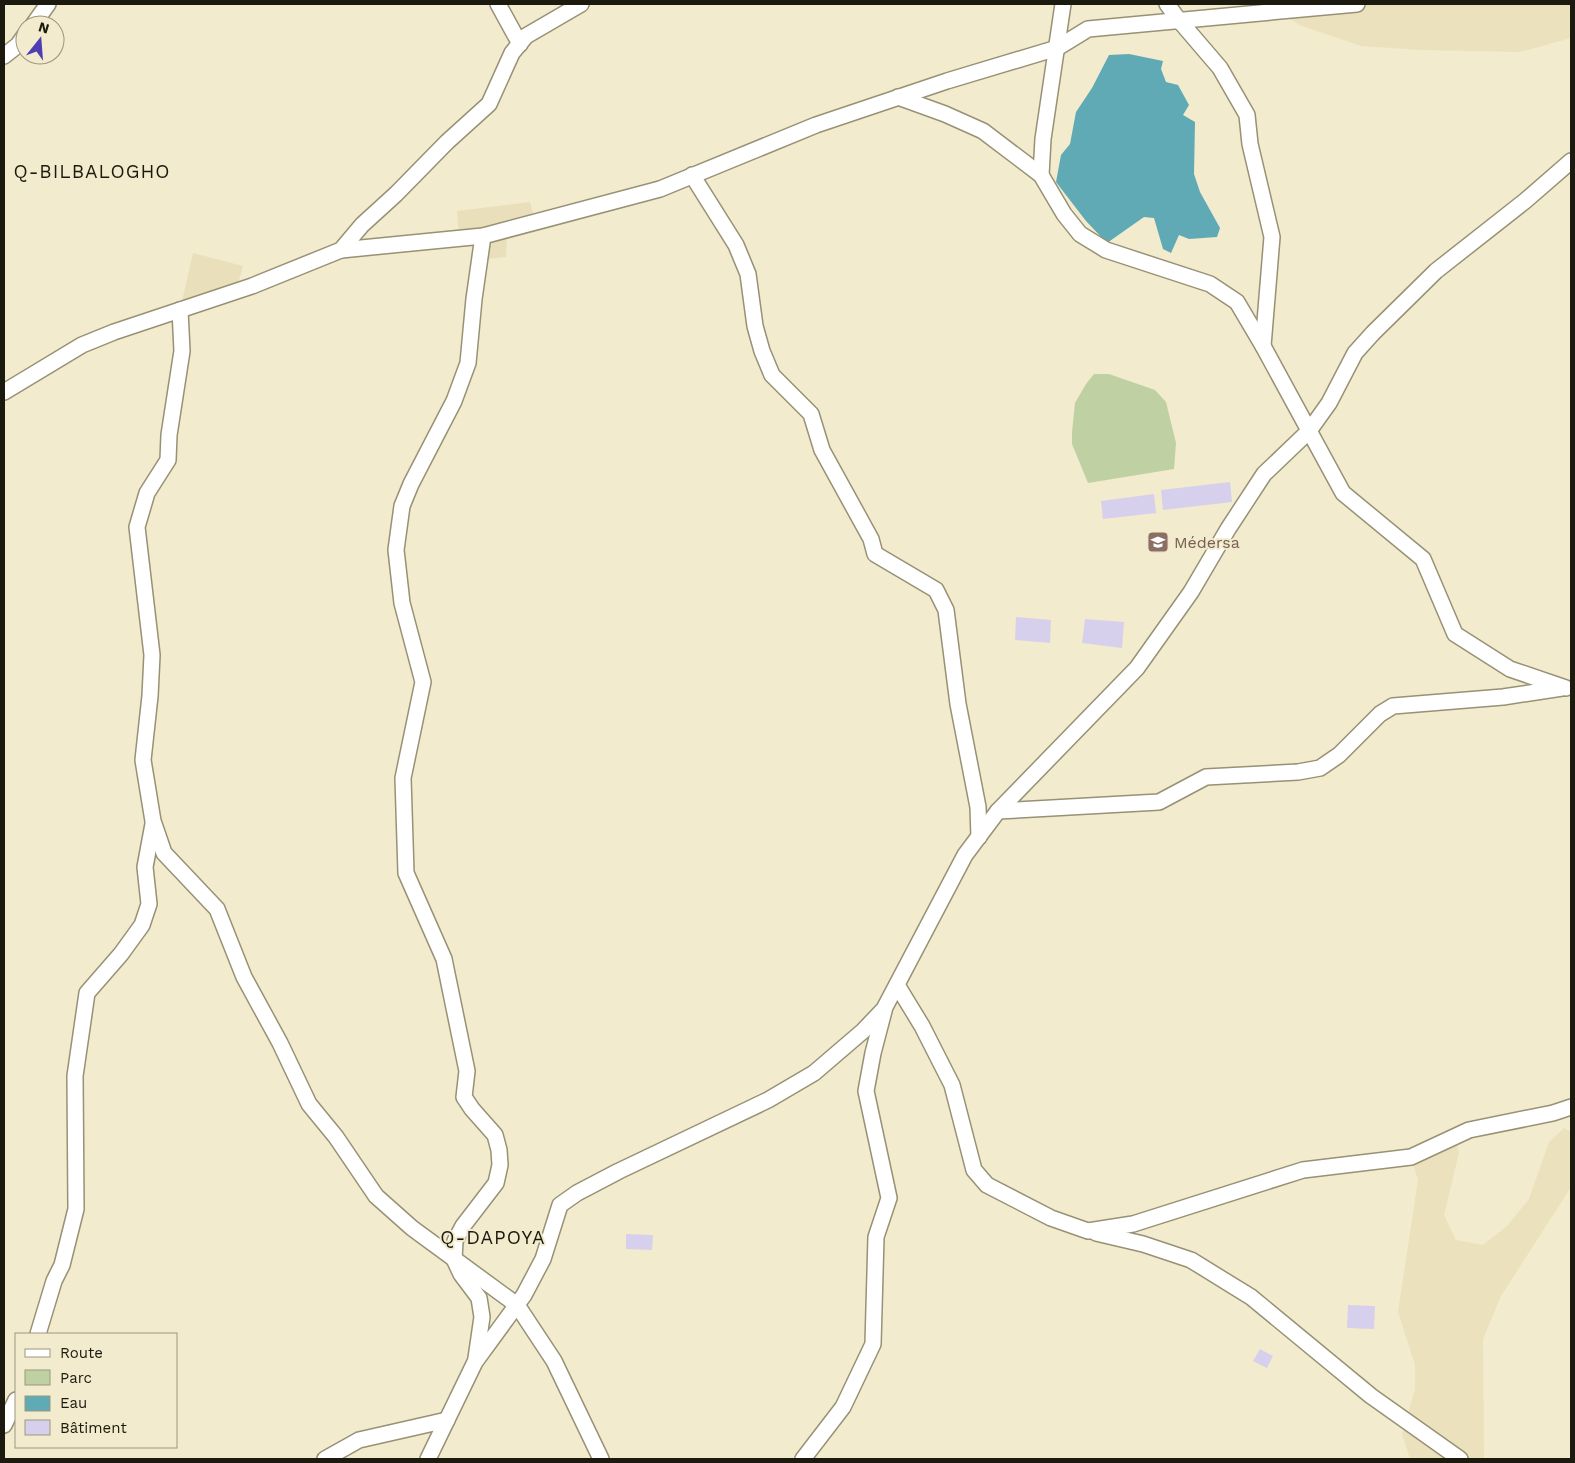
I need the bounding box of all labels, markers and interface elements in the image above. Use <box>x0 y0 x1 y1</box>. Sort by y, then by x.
north arrow <box>15 15 65 65</box>
text: N <box>37 18 51 37</box>
district label: Q-BILBALOGHO <box>13 160 171 183</box>
school or university icon: Médersa <box>1146 530 1170 554</box>
place label: Médersa <box>1174 533 1240 552</box>
district label: Q-DAPOYA <box>440 1226 546 1249</box>
legend <box>15 1333 178 1448</box>
text: Route <box>60 1344 103 1362</box>
text: Parc <box>60 1369 92 1387</box>
text: Eau <box>60 1394 87 1412</box>
text: Bâtiment <box>60 1419 127 1437</box>

